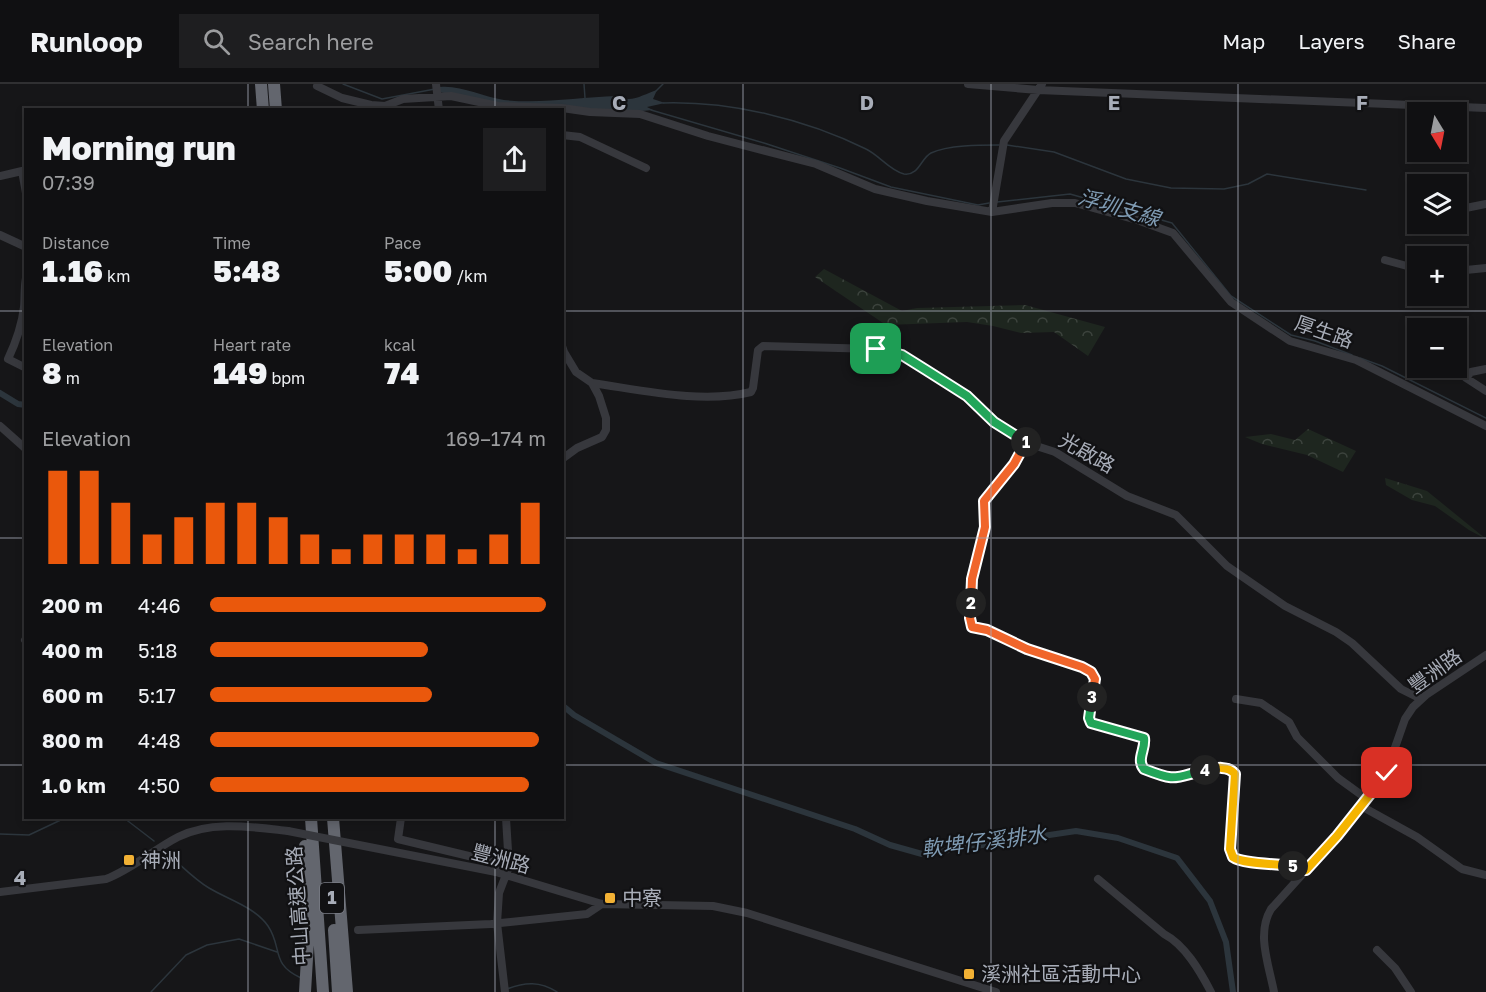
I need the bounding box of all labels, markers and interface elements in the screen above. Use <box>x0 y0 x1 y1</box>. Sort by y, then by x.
search box <box>179 14 599 68</box>
text: Runloop <box>30 25 143 58</box>
icon: search <box>200 25 233 58</box>
text: Search here <box>248 28 374 55</box>
text: Map <box>1222 28 1265 54</box>
text: Layers <box>1298 28 1365 54</box>
text: Share <box>1398 28 1456 54</box>
text: C <box>612 90 626 114</box>
text: D <box>860 90 874 114</box>
text: E <box>1108 90 1120 114</box>
text: F <box>1356 90 1368 114</box>
north arrow <box>1407 102 1467 162</box>
map controls <box>1407 102 1467 378</box>
text: Morning run <box>42 128 236 167</box>
button: share <box>483 128 546 191</box>
text: 07:39 <box>42 170 95 194</box>
button: layers <box>1407 174 1467 234</box>
water label: 浮圳支線 <box>1075 183 1165 232</box>
text: Distance <box>42 233 109 253</box>
text: Time <box>213 233 251 253</box>
text: Pace <box>384 233 421 253</box>
button: + <box>1407 246 1467 306</box>
text: 1.16 <box>42 253 103 289</box>
text: 5:48 <box>213 253 281 289</box>
text: 5:00 <box>384 253 452 289</box>
text: km <box>103 266 130 286</box>
text: /km <box>452 266 487 286</box>
street label: 厚生路 <box>1292 310 1357 352</box>
button: − <box>1407 318 1467 378</box>
pin <box>850 323 901 374</box>
icon: arrive <box>859 332 892 365</box>
text: Elevation <box>42 335 113 355</box>
text: Heart rate <box>213 335 291 355</box>
text: kcal <box>384 335 416 355</box>
text: 8 <box>42 355 62 391</box>
text: 149 <box>213 355 267 391</box>
text: 74 <box>384 355 419 391</box>
text: m <box>62 368 80 388</box>
text: bpm <box>267 368 305 388</box>
text: Elevation <box>42 426 131 450</box>
text: 169–174 m <box>446 426 546 450</box>
pin: 1 <box>1011 427 1041 457</box>
street label: 光啟路 <box>1055 427 1120 477</box>
text: 1 <box>1022 432 1030 452</box>
pin: 2 <box>956 588 986 618</box>
text: 200 m <box>42 593 103 617</box>
text: 4:46 <box>138 593 181 617</box>
text: 2 <box>966 593 976 613</box>
text: 400 m <box>42 638 103 662</box>
text: 5:18 <box>138 638 178 662</box>
street label: 豐洲路 <box>1403 643 1466 698</box>
pin: 3 <box>1077 682 1107 712</box>
text: 600 m <box>42 683 103 707</box>
text: 5:17 <box>138 683 176 707</box>
text: 3 <box>1087 687 1097 707</box>
text: 800 m <box>42 728 103 752</box>
text: 4:48 <box>138 728 181 752</box>
pin <box>1361 747 1412 798</box>
pin: 4 <box>1190 755 1220 785</box>
icon: check <box>1370 756 1403 789</box>
text: 4 <box>1200 760 1210 780</box>
text: 1.0 km <box>42 773 106 797</box>
text: 4:50 <box>138 773 180 797</box>
water label: 軟埤仔溪排水 <box>920 820 1049 862</box>
street label: 豐洲路 <box>469 839 533 877</box>
street label: 中山高速公路 <box>281 845 313 967</box>
place label: 神洲 <box>141 847 181 871</box>
pin: 5 <box>1278 851 1308 881</box>
marker: 神洲 <box>122 853 136 867</box>
text: 5 <box>1288 856 1298 876</box>
text: 4 <box>14 865 26 889</box>
road number: 1 <box>320 883 344 913</box>
place label: 中寮 <box>622 885 662 909</box>
marker: 中寮 <box>603 891 617 905</box>
place label: 溪洲社區活動中心 <box>981 961 1141 985</box>
marker: 溪洲社區活動中心 <box>962 967 976 981</box>

